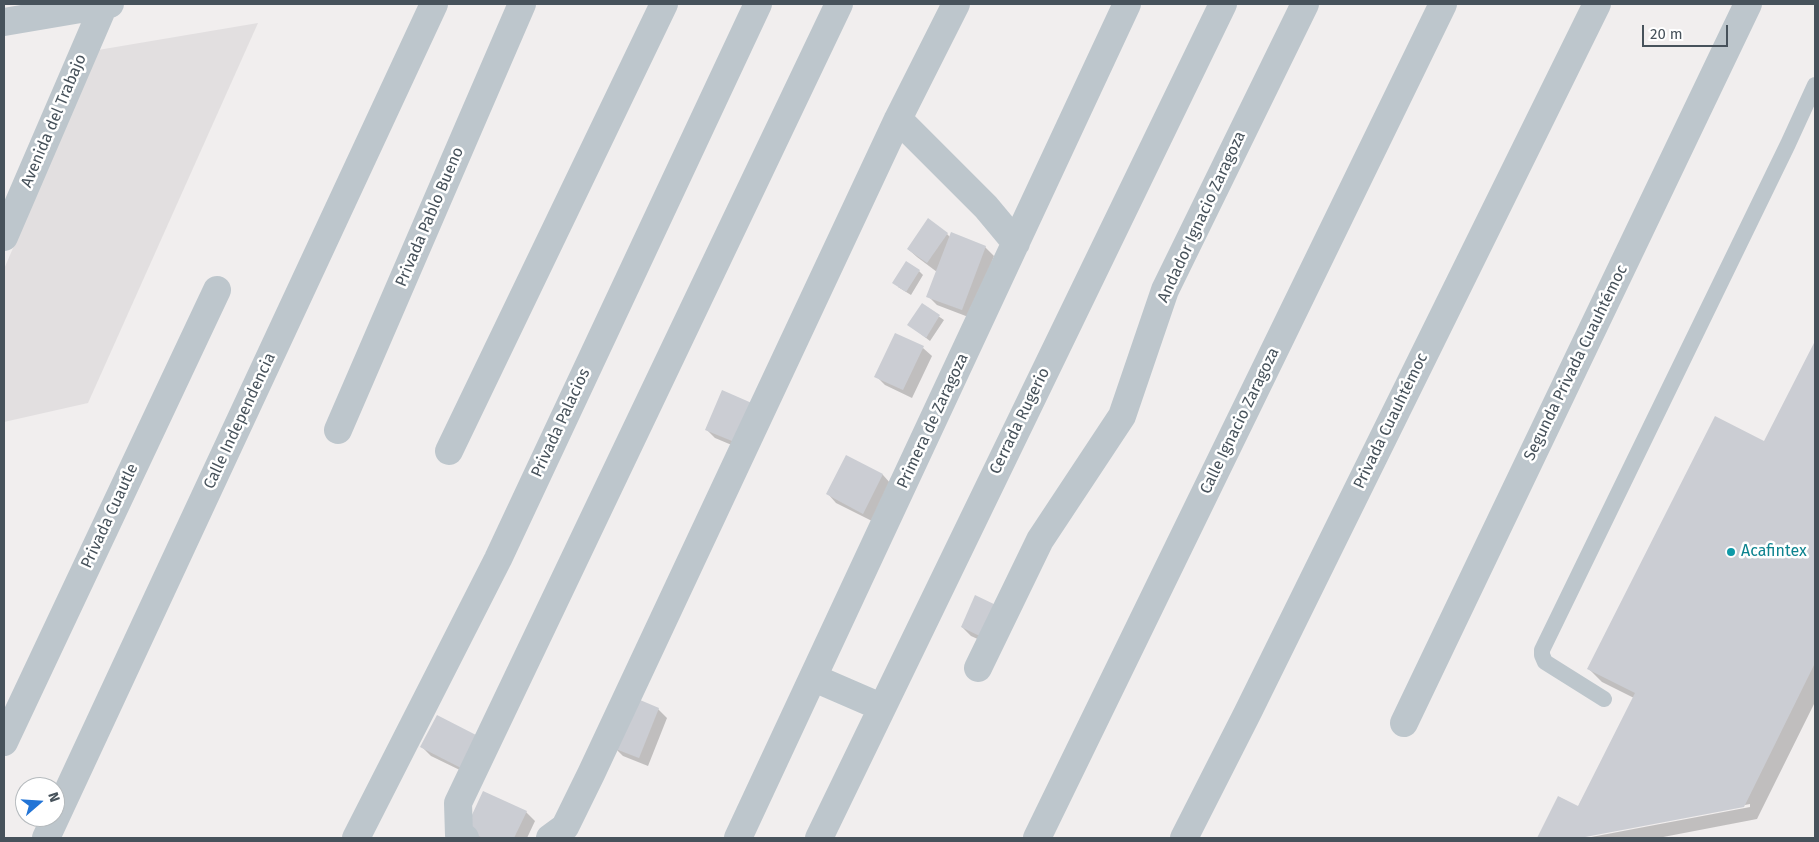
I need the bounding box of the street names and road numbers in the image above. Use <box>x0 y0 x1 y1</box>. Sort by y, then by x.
street label: Avenida del Trabajo <box>17 51 91 191</box>
street label: Andador Ignacio Zaragoza <box>1154 128 1250 306</box>
street label: Privada Pablo Bueno <box>392 144 468 290</box>
street label: Segunda Privada Cuauhtémoc <box>1520 262 1632 464</box>
street label: Calle Ignacio Zaragoza <box>1196 345 1284 497</box>
street label: Calle Independencia <box>200 350 280 492</box>
street label: Primera de Zaragoza <box>893 350 973 492</box>
street label: Privada Cuauhtémoc <box>1350 350 1432 492</box>
street label: Cerrada Rugerio <box>986 365 1054 477</box>
street label: Privada Palacios <box>527 366 595 480</box>
street label: Privada Cuautle <box>77 461 143 571</box>

